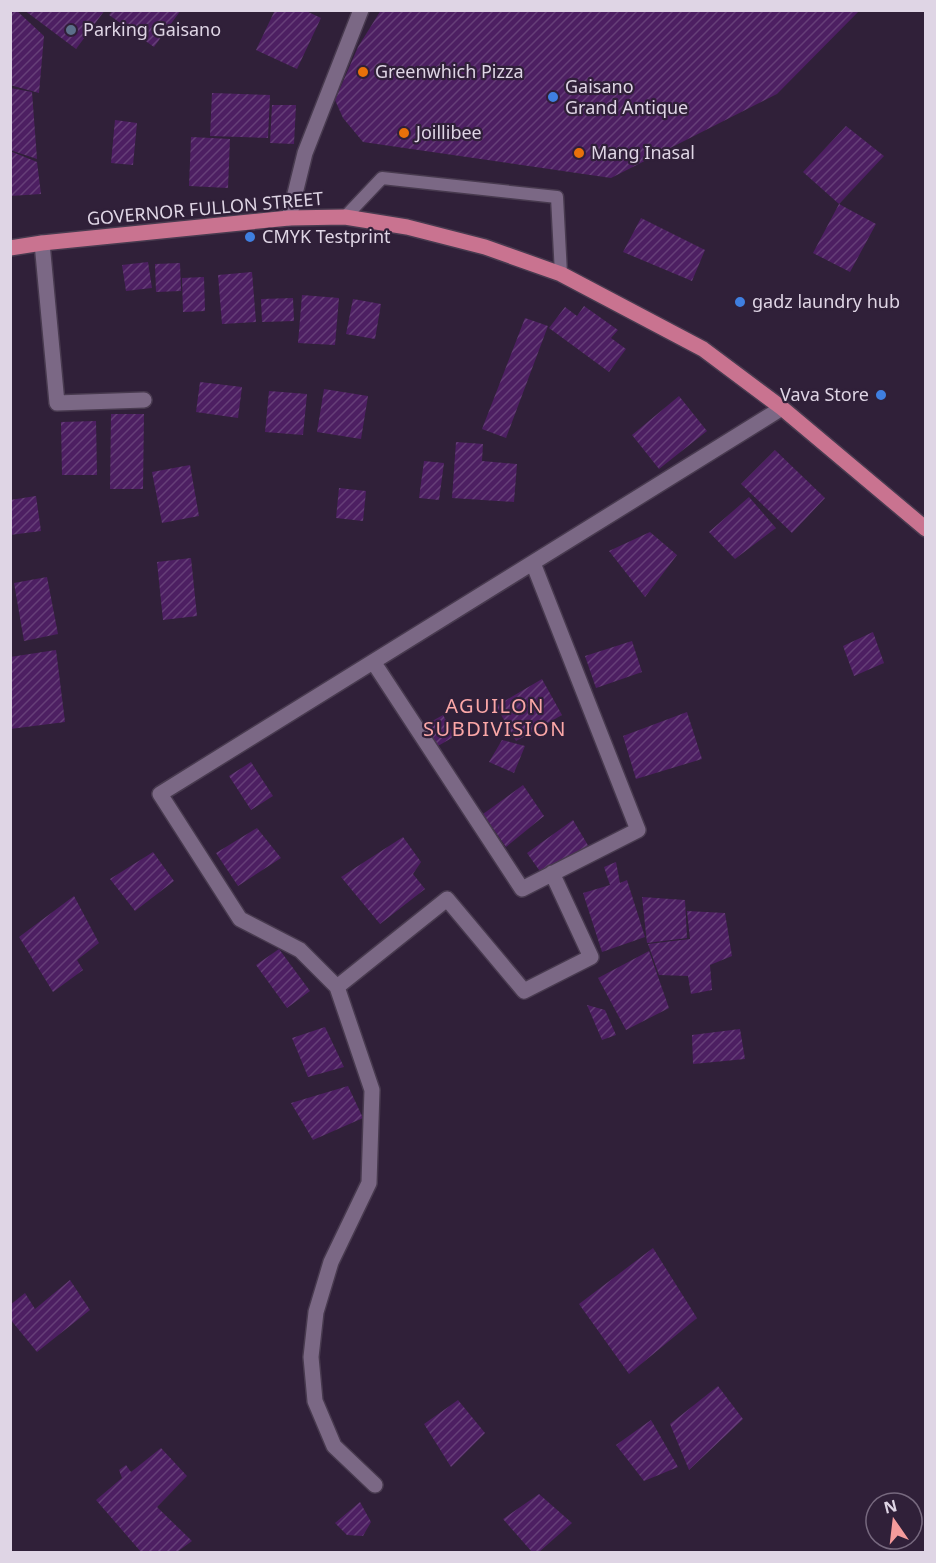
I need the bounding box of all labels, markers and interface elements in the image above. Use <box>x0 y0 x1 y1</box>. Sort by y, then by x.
place label: Parking Gaisano <box>83 17 221 41</box>
marker: Parking Gaisano <box>64 23 78 37</box>
place label: Greenwhich Pizza <box>375 59 524 83</box>
marker: Greenwhich Pizza <box>356 65 370 79</box>
place label: Gaisano Grand Antique <box>565 74 688 119</box>
marker: Gaisano Grand Antique <box>546 90 560 104</box>
place label: Joillibee <box>414 120 482 144</box>
marker: Joillibee <box>397 126 411 140</box>
place label: Mang Inasal <box>591 140 695 164</box>
marker: Mang Inasal <box>572 146 586 160</box>
street label: GOVERNOR FULLON STREET <box>86 186 324 230</box>
place label: CMYK Testprint <box>262 224 391 248</box>
marker: CMYK Testprint <box>243 230 257 244</box>
place label: gadz laundry hub <box>752 289 900 313</box>
marker: gadz laundry hub <box>733 295 747 309</box>
place label: Vava Store <box>780 382 869 406</box>
marker: Vava Store <box>874 388 888 402</box>
district label: AGUILON SUBDIVISION <box>423 692 567 742</box>
north arrow <box>864 1491 924 1551</box>
text: N <box>881 1494 899 1519</box>

